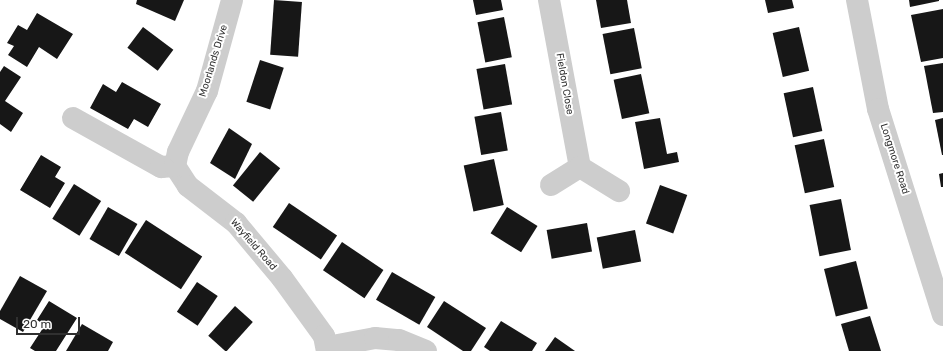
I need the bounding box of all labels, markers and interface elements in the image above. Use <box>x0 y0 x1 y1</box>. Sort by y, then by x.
street label: Moorlands Drive <box>197 23 231 99</box>
street label: Fieldon Close <box>553 52 575 116</box>
street label: Longmore Road <box>877 122 911 196</box>
street label: Wayfield Road <box>227 217 279 273</box>
scale bar <box>18 309 82 335</box>
text: 20 m <box>23 317 51 331</box>

